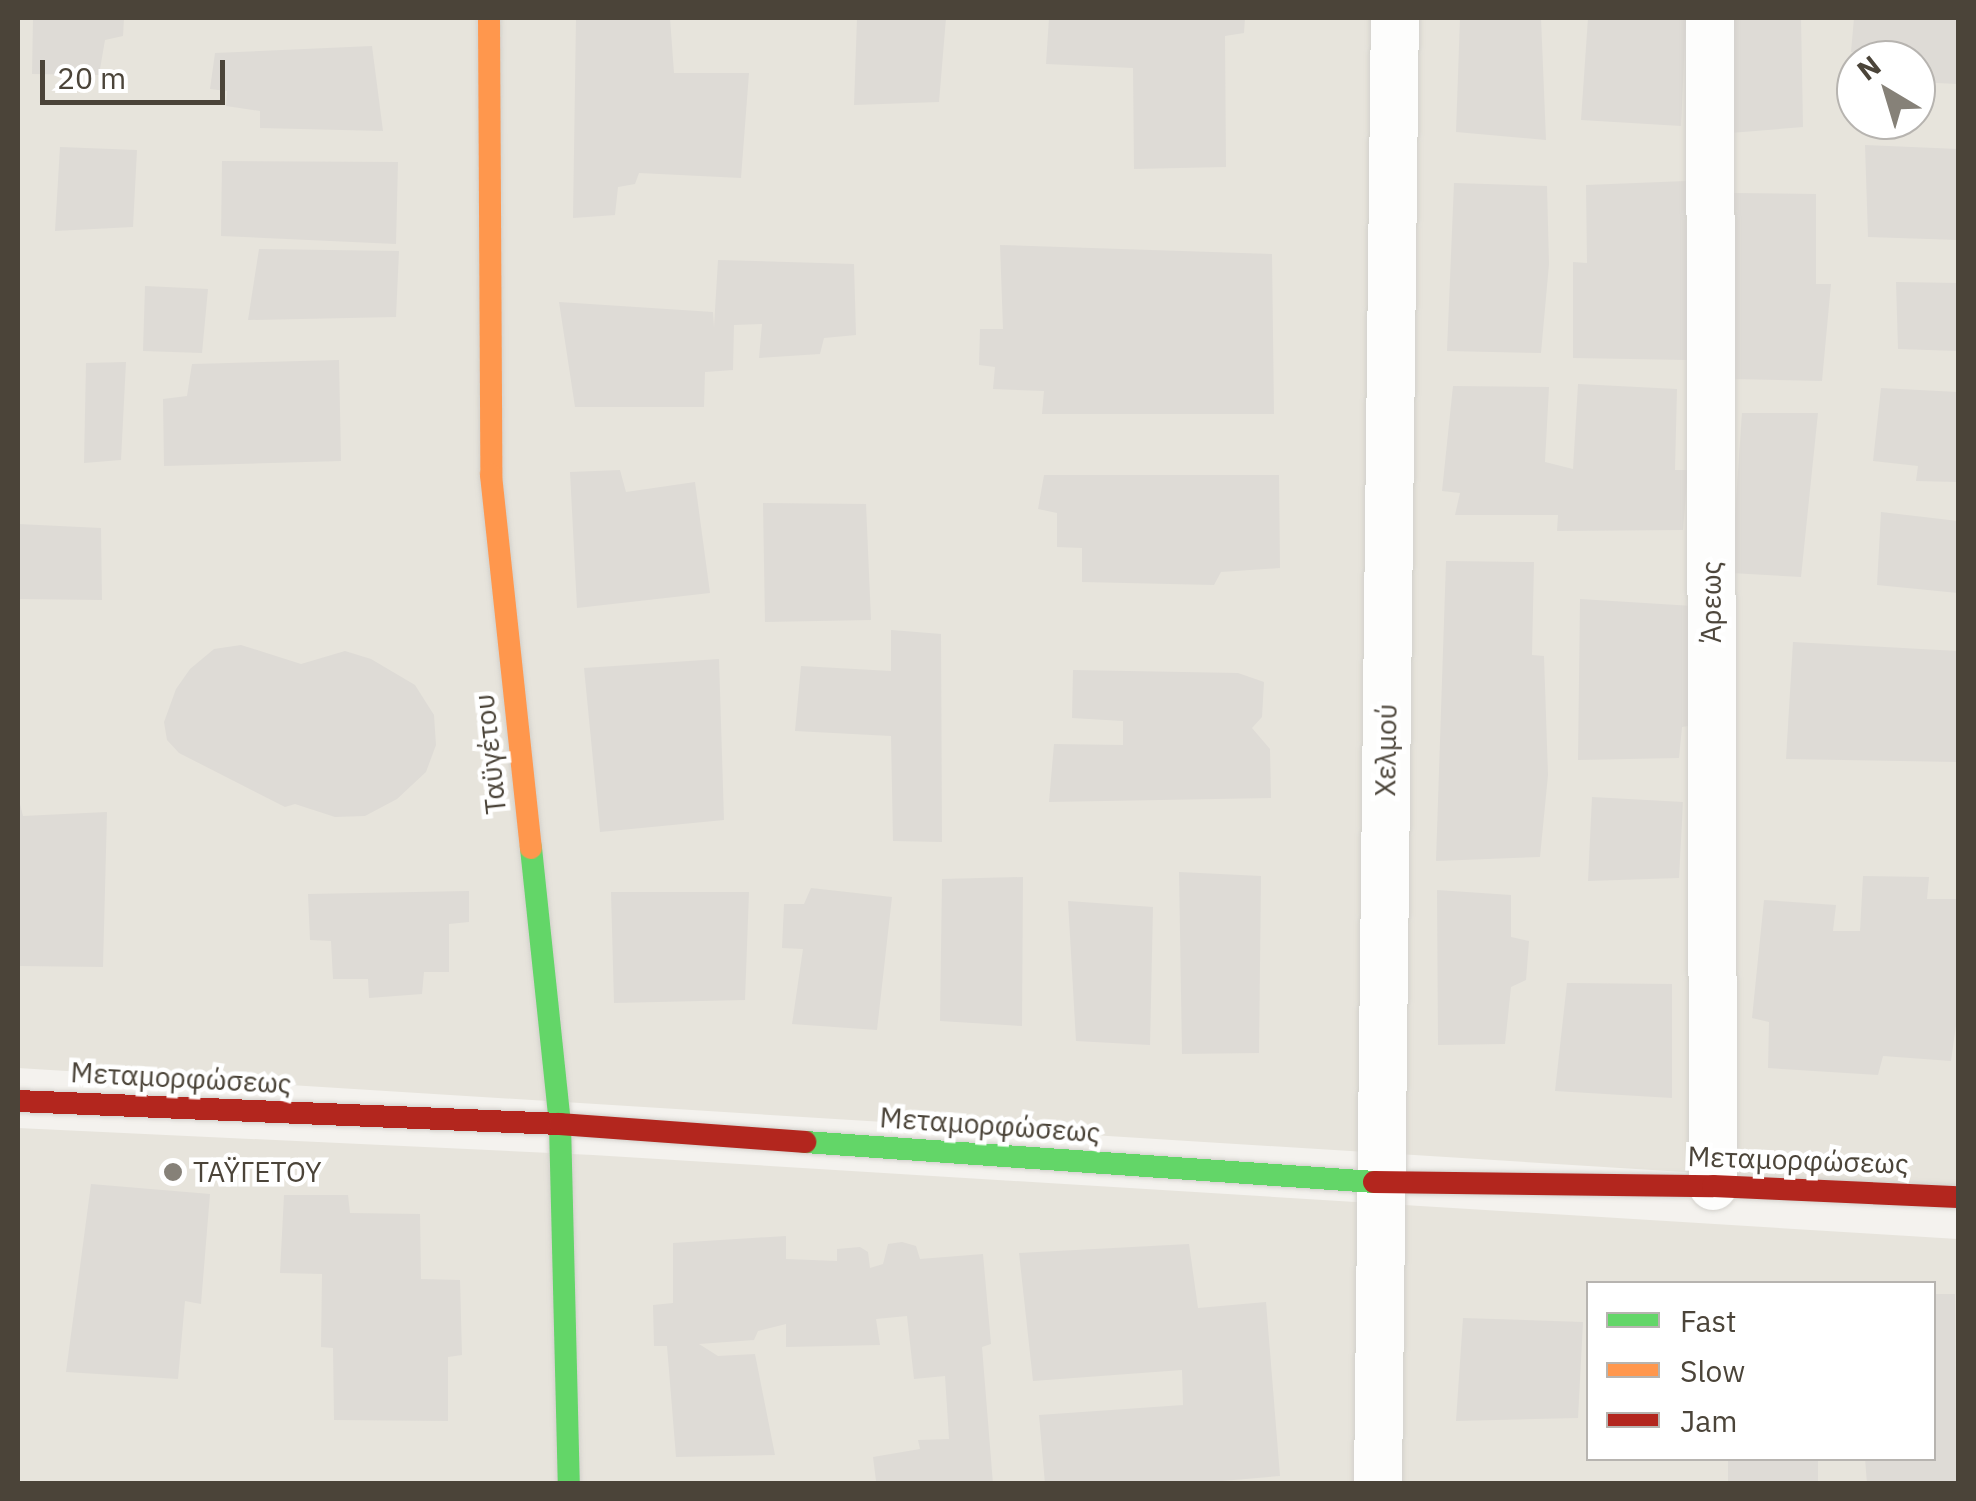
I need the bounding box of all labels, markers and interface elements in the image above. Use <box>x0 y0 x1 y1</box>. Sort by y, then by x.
scale bar <box>45 40 230 102</box>
north arrow <box>1836 40 1936 140</box>
text: N <box>1849 47 1888 88</box>
text: 20 m <box>57 58 126 97</box>
street label: Άρεως <box>1694 561 1728 643</box>
street label: Ταϋγέτου <box>467 692 513 816</box>
street label: Χελμού <box>1368 703 1404 797</box>
street label: Μεταμορφώσεως <box>70 1055 292 1101</box>
street label: Μεταμορφώσεως <box>879 1101 1101 1149</box>
street label: Μεταμορφώσεως <box>1687 1139 1909 1181</box>
place label: ΤΑΫΓΕΤΟΥ <box>193 1155 322 1189</box>
marker: ΤΑΫΓΕΤΟΥ <box>162 1161 184 1183</box>
legend <box>1586 1281 1936 1461</box>
text: Fast <box>1680 1301 1737 1340</box>
text: Slow <box>1680 1351 1745 1390</box>
text: Jam <box>1680 1401 1738 1440</box>

